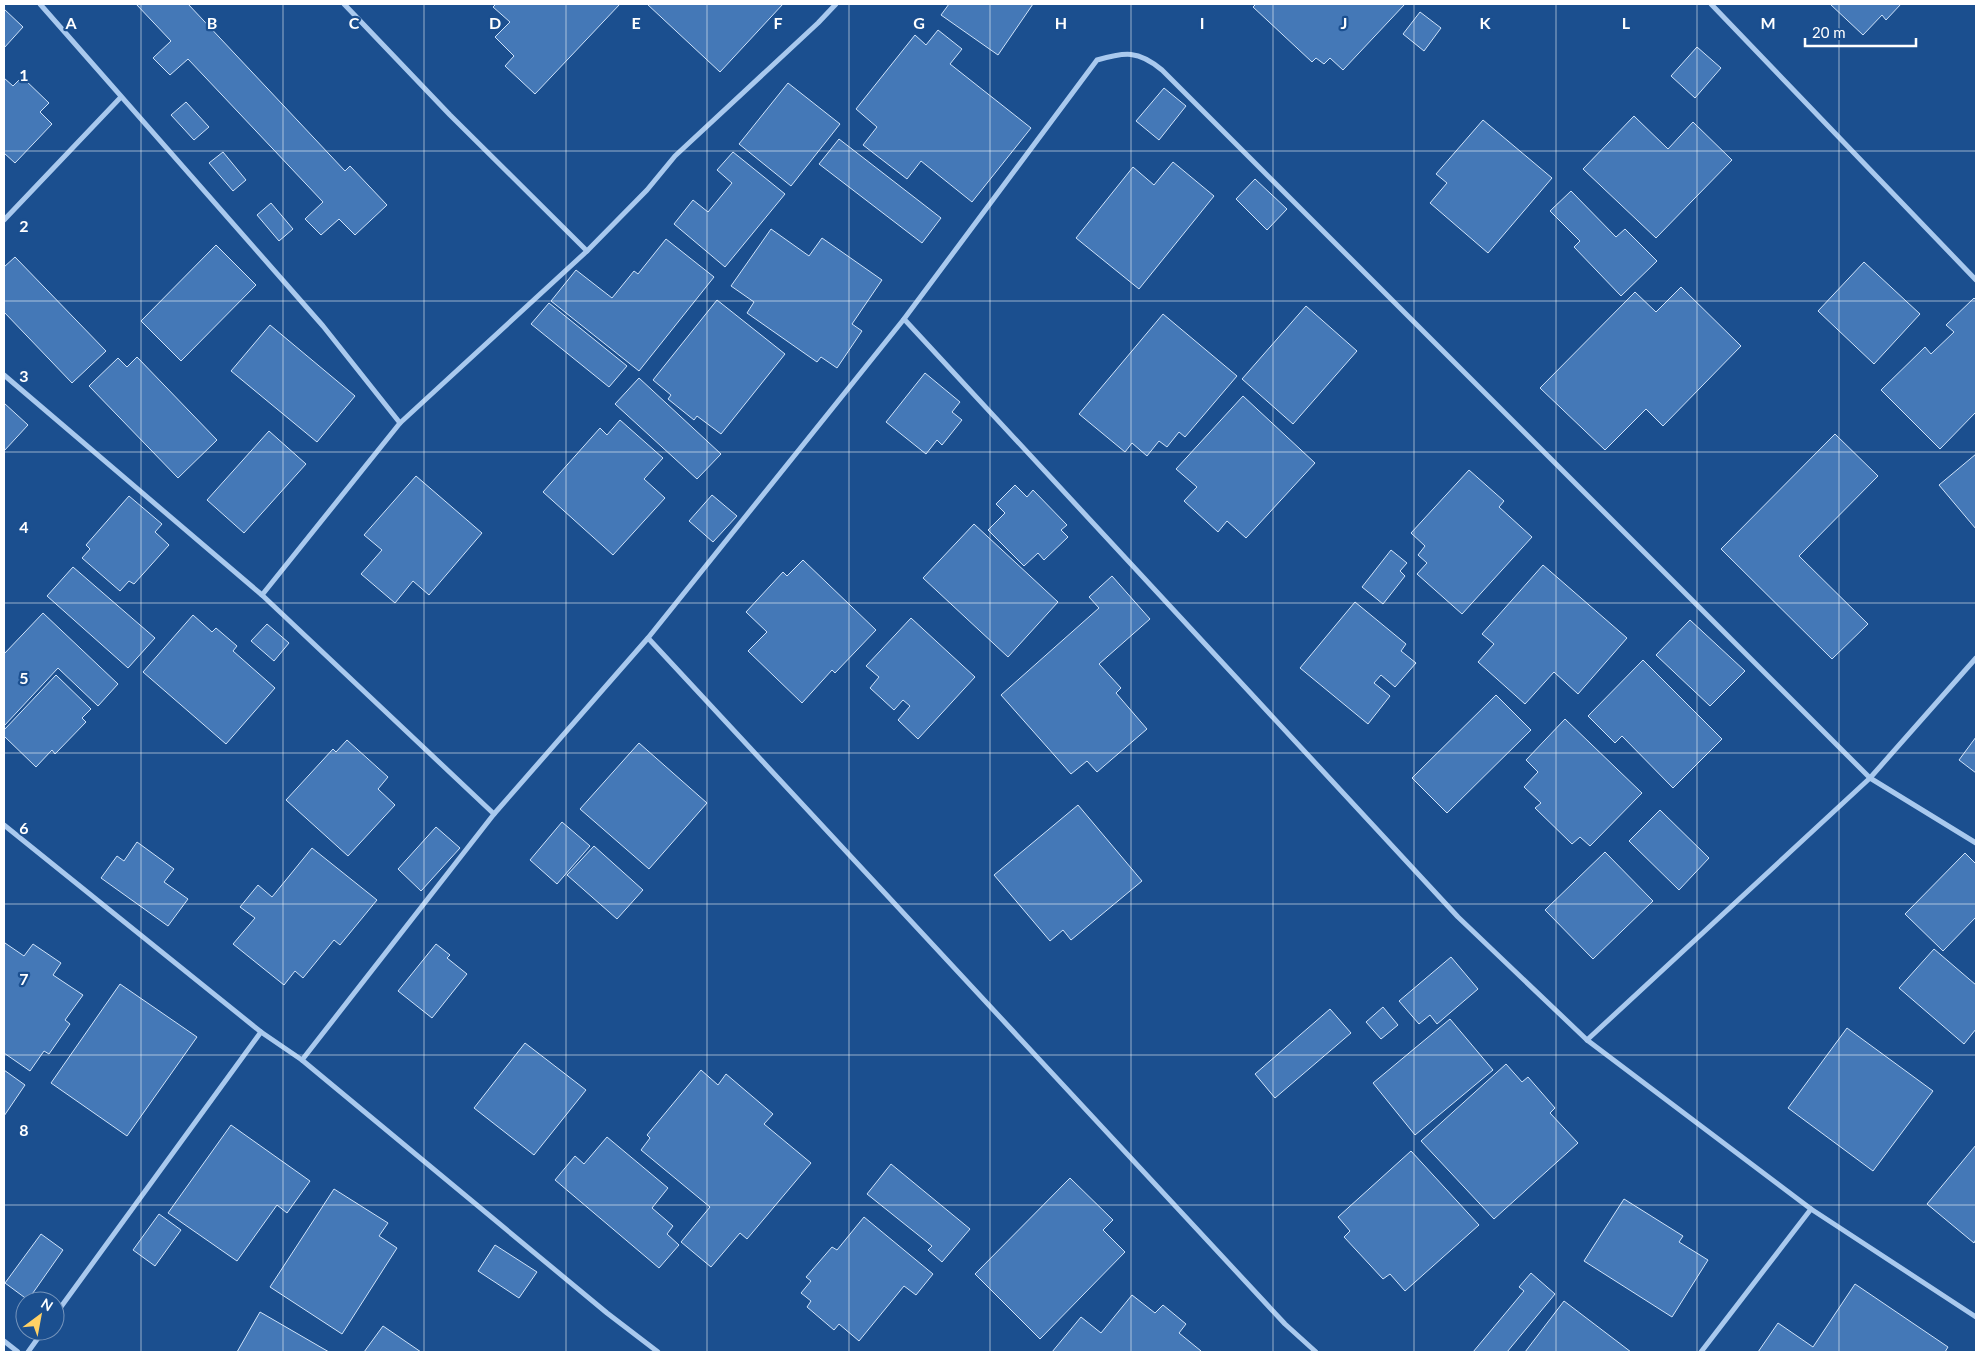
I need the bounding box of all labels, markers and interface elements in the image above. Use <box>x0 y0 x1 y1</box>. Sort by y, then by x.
text: A <box>64 13 77 32</box>
text: B <box>207 13 217 32</box>
text: C <box>349 13 360 32</box>
text: D <box>489 13 501 32</box>
text: E <box>631 13 641 32</box>
text: F <box>773 13 783 32</box>
text: G <box>913 13 925 32</box>
text: H <box>1055 13 1067 32</box>
text: I <box>1200 13 1204 32</box>
text: J <box>1341 13 1347 32</box>
text: K <box>1480 13 1492 32</box>
text: L <box>1622 13 1631 32</box>
text: M <box>1760 13 1776 32</box>
scale bar <box>1805 15 1916 47</box>
text: 20 m <box>1812 23 1846 41</box>
text: 1 <box>19 65 29 84</box>
text: 2 <box>19 216 29 235</box>
text: 3 <box>19 366 29 385</box>
text: 4 <box>19 517 29 536</box>
text: 5 <box>19 668 29 687</box>
text: 6 <box>19 818 29 837</box>
text: 7 <box>19 969 29 988</box>
text: 8 <box>19 1120 29 1139</box>
north arrow <box>15 1291 65 1341</box>
text: N <box>38 1294 56 1315</box>

